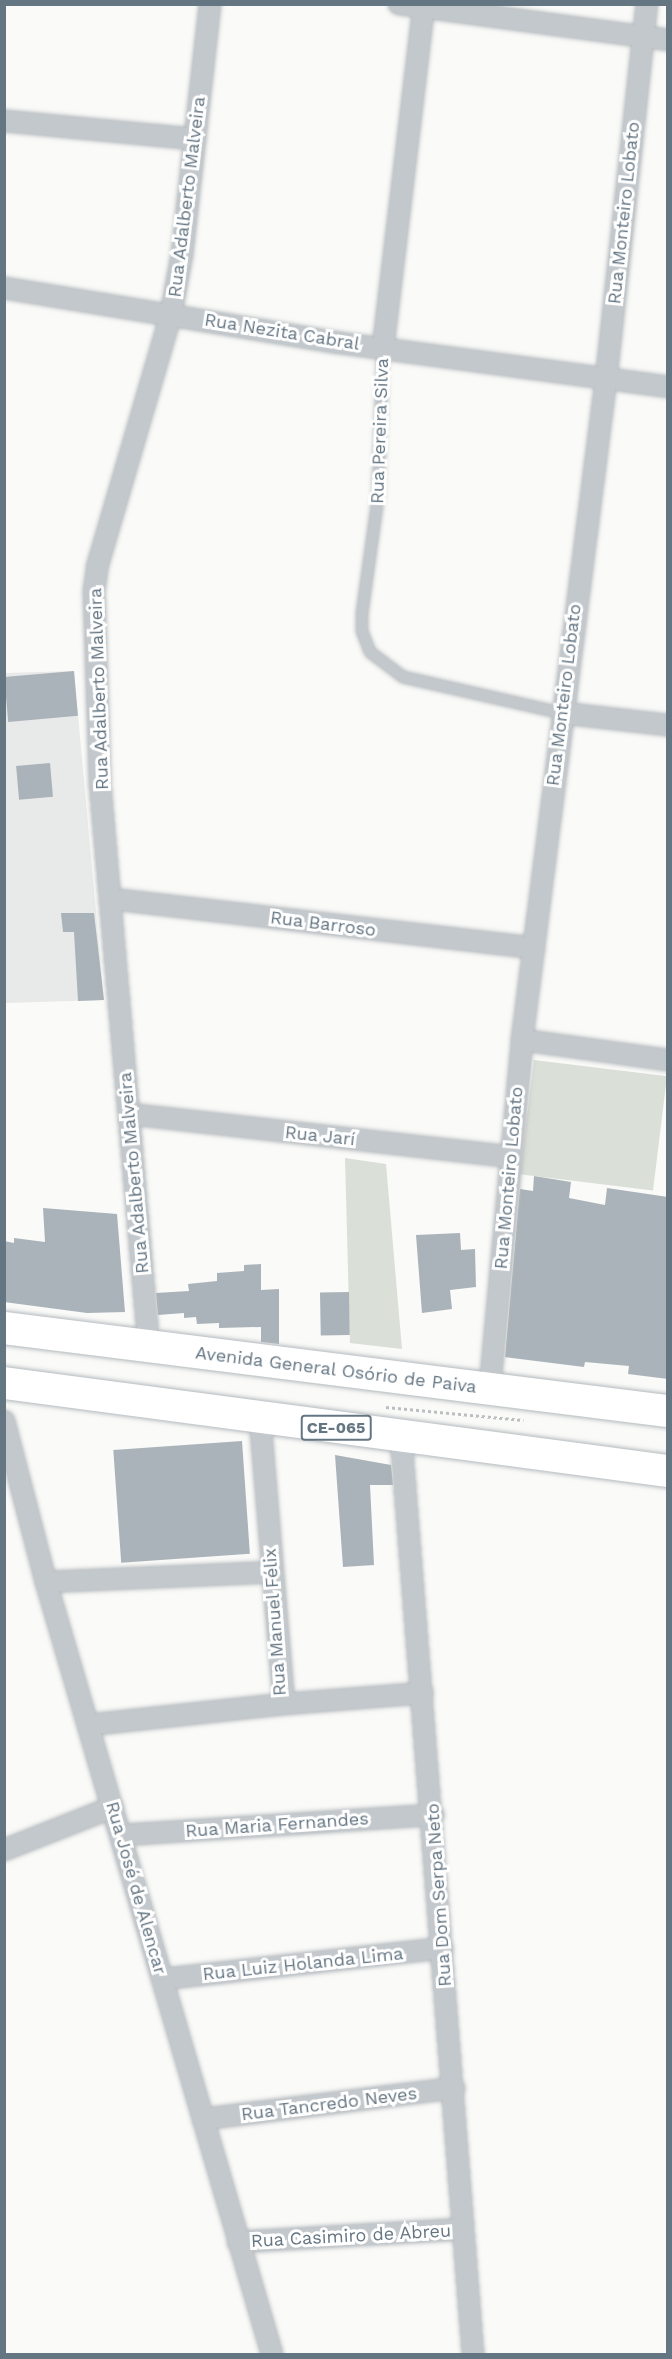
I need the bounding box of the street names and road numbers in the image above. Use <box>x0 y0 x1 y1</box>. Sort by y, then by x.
street label: Rua Adalberto Malveira <box>164 95 210 299</box>
street label: Rua Monteiro Lobato <box>604 121 644 305</box>
street label: Rua Nezita Cabral <box>203 309 361 355</box>
street label: Rua Pereira Silva <box>367 357 393 505</box>
street label: Rua Adalberto Malveira <box>85 587 113 791</box>
street label: Rua Monteiro Lobato <box>542 603 586 787</box>
street label: Rua Barroso <box>269 907 377 941</box>
street label: Rua Adalberto Malveira <box>114 1071 154 1275</box>
street label: Rua Monteiro Lobato <box>490 1086 528 1270</box>
street label: Rua Jarí <box>283 1122 357 1150</box>
street label: Avenida General Osório de Paiva <box>194 1342 478 1398</box>
road number: CE-065 <box>300 1415 372 1441</box>
street label: Rua Manuel Félix <box>259 1547 291 1697</box>
street label: Rua José de Alencar <box>101 1798 171 1978</box>
street label: Rua Dom Serpa Neto <box>422 1802 456 1988</box>
street label: Rua Maria Fernandes <box>184 1808 370 1842</box>
street label: Rua Luiz Holanda Lima <box>201 1943 405 1985</box>
street label: Rua Tancredo Neves <box>239 2082 419 2126</box>
street label: Rua Casimiro de Abreu <box>250 2220 452 2252</box>

